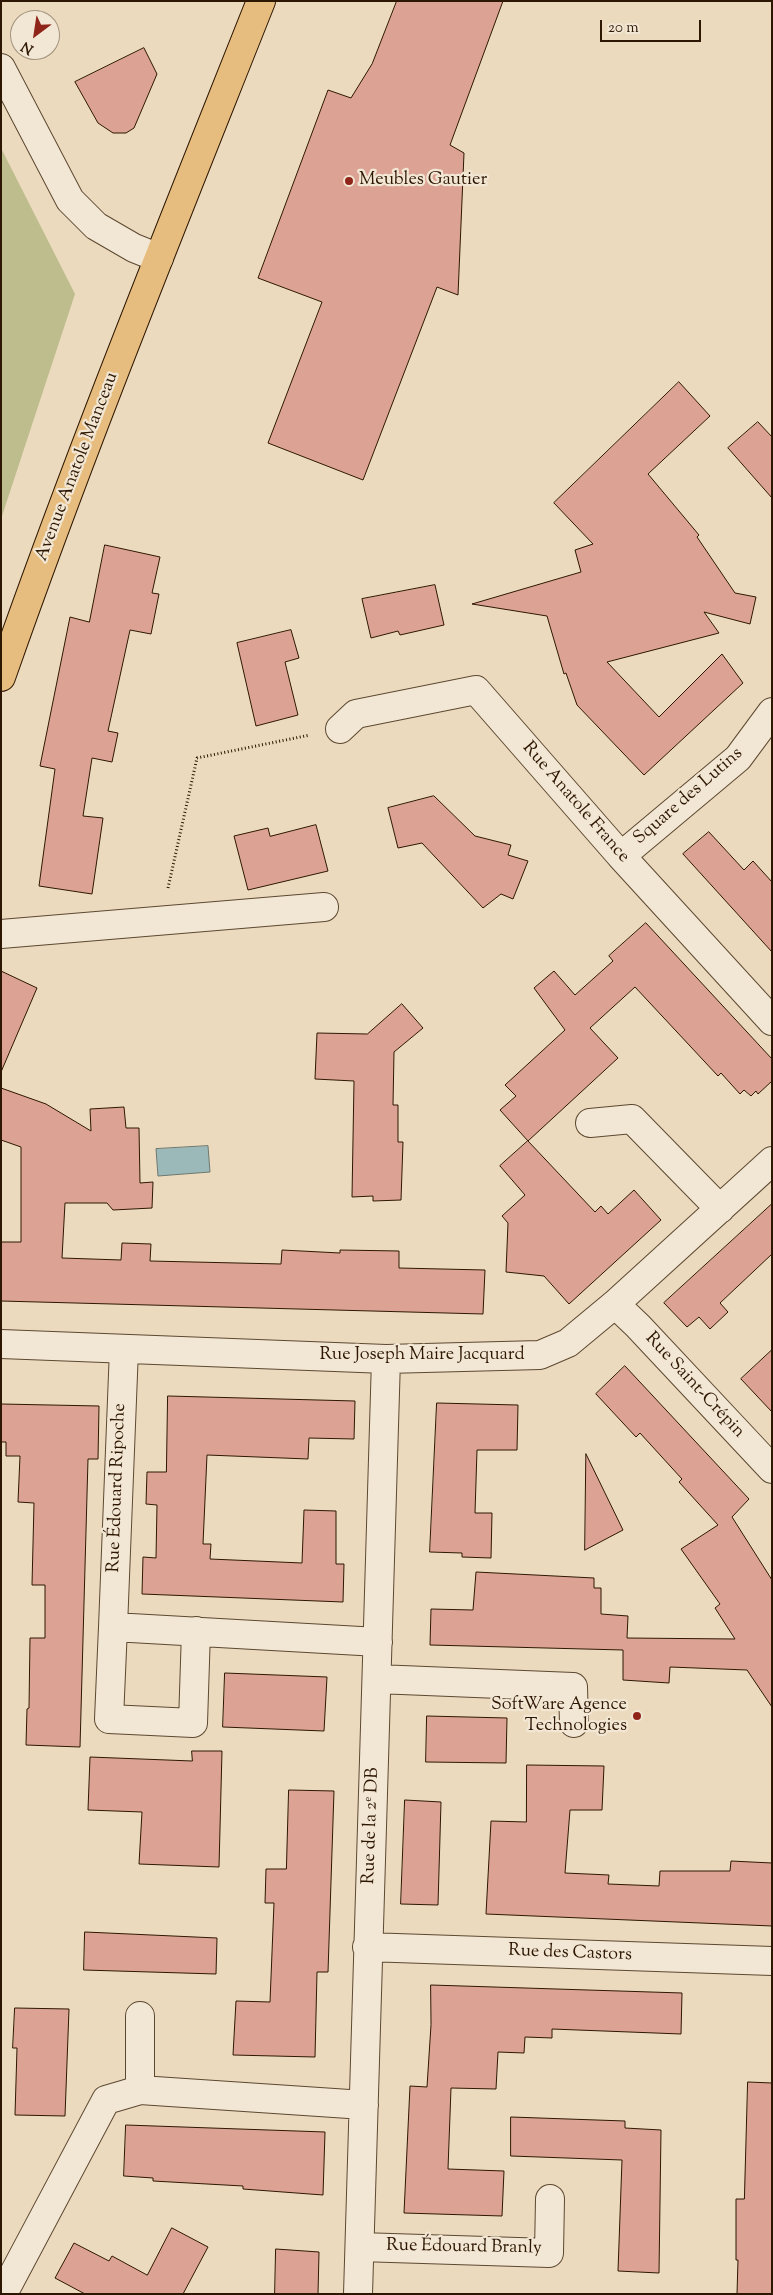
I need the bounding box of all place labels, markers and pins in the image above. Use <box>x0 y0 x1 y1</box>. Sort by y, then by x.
place label: Meubles Gautier <box>359 170 487 192</box>
marker: Meubles Gautier <box>343 175 355 187</box>
place label: SoftWare Agence Technologies <box>491 1695 627 1738</box>
marker: SoftWare Agence Technologies <box>631 1710 643 1722</box>

